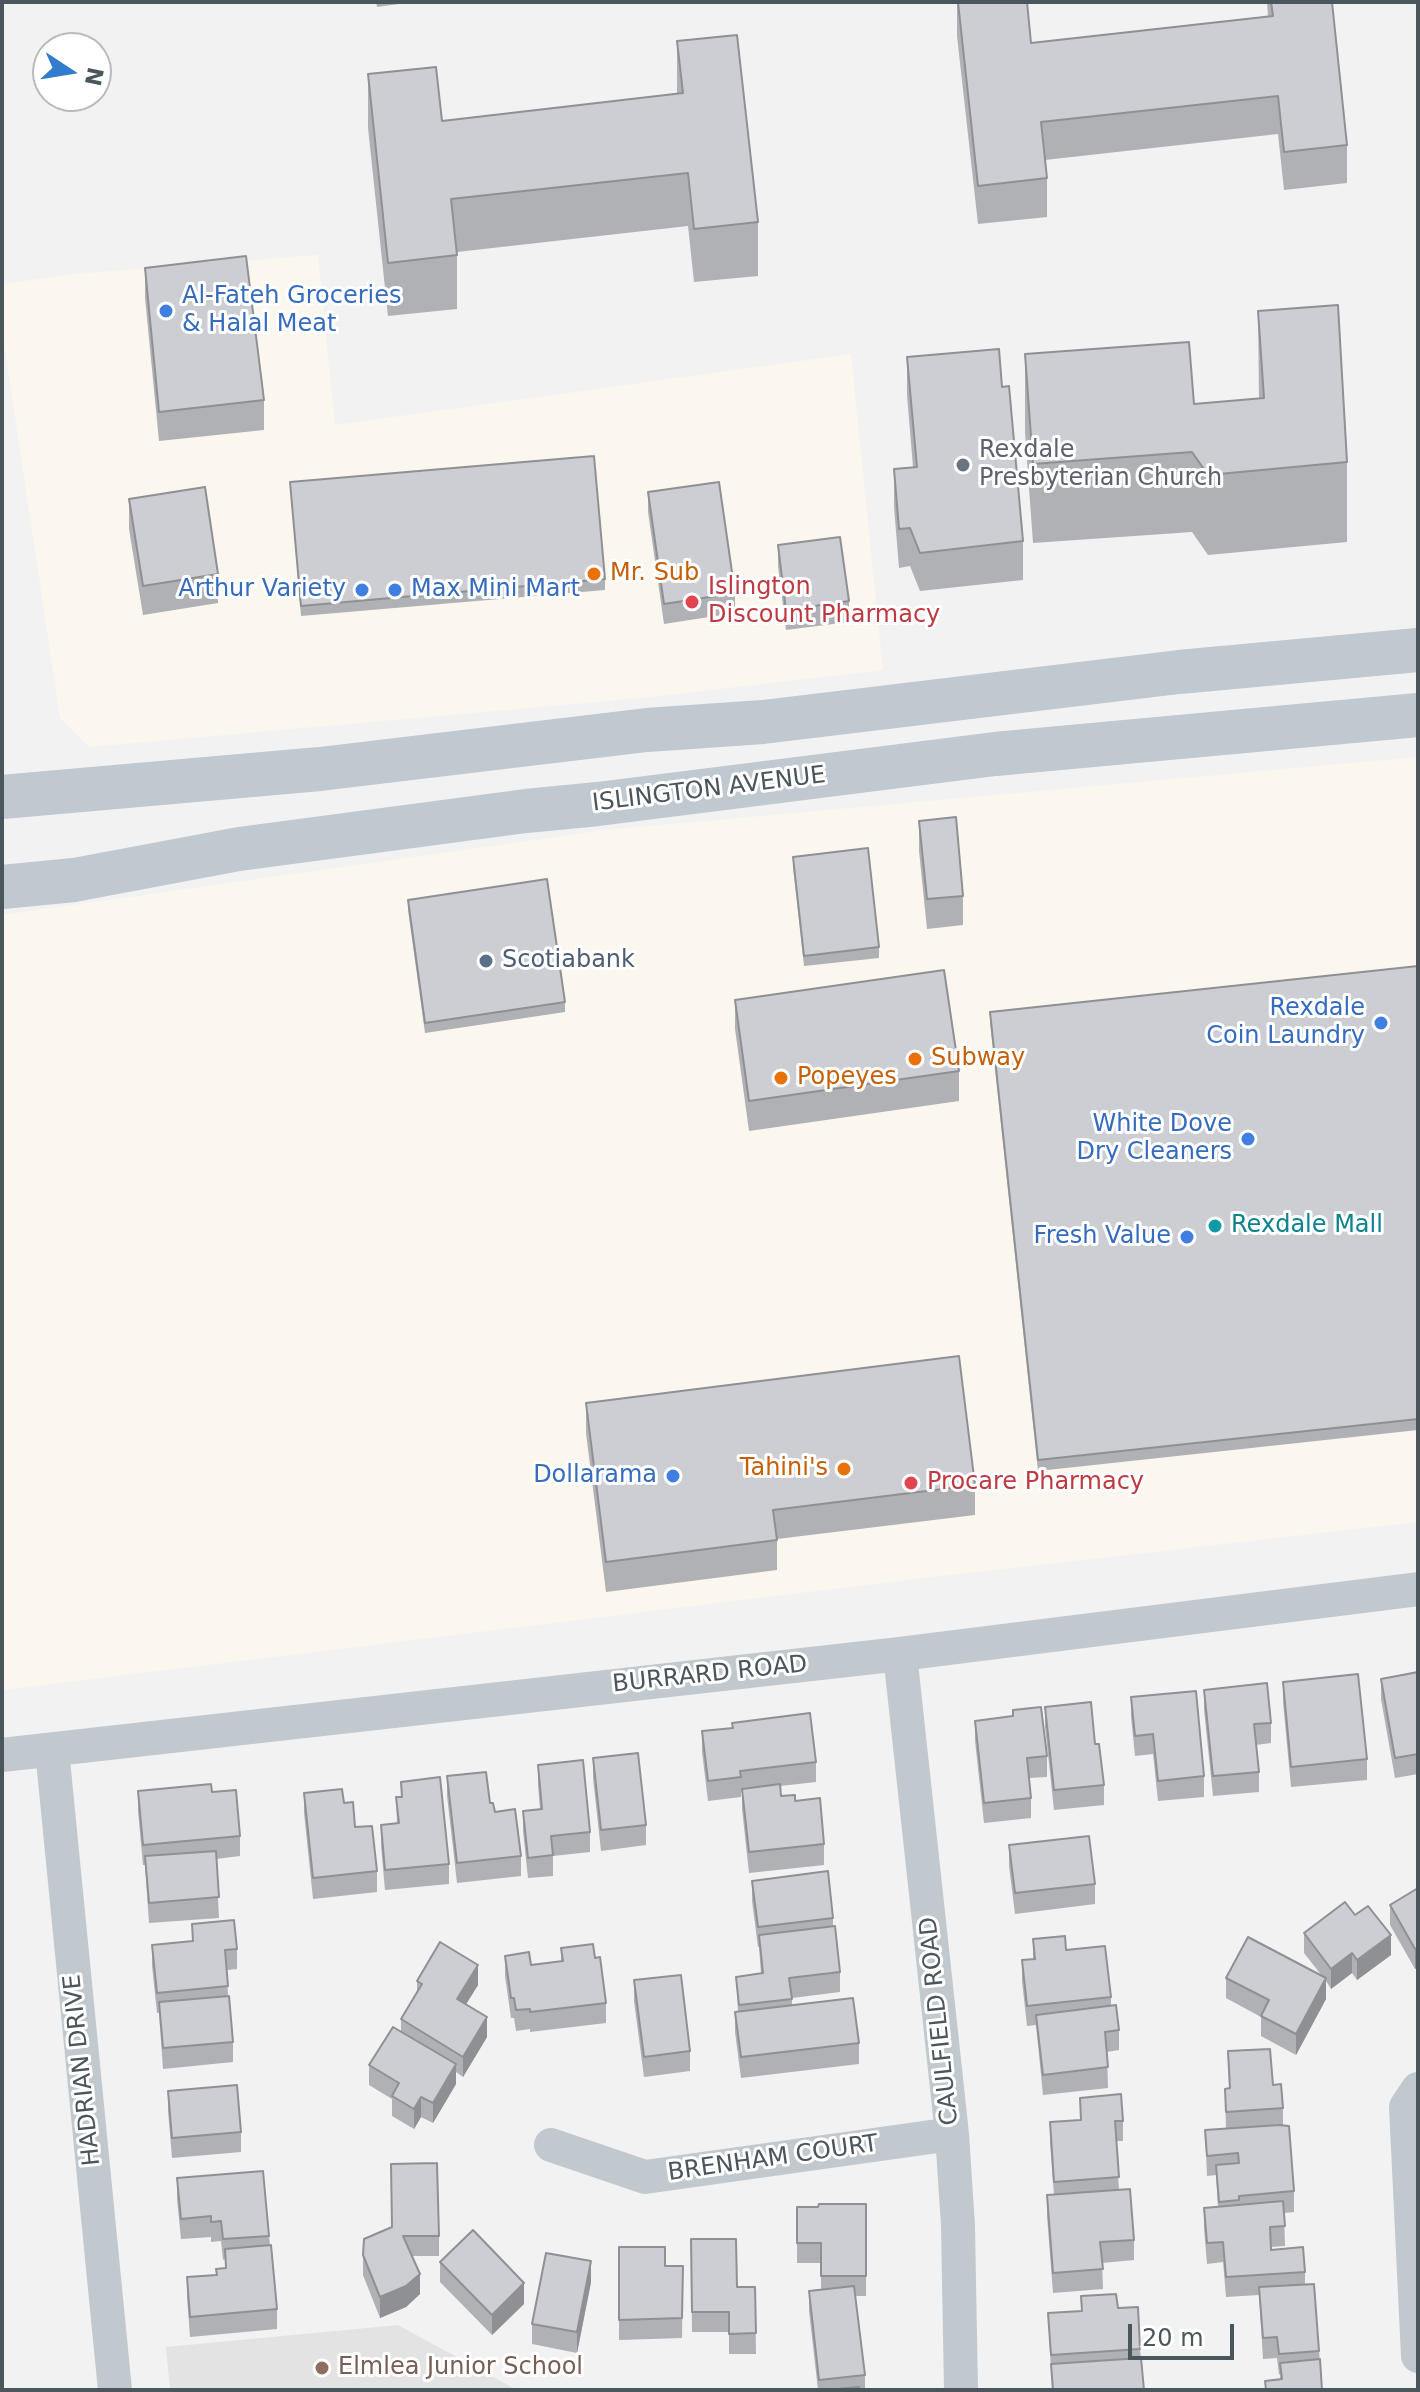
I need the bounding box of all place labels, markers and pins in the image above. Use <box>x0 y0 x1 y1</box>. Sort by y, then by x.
place label: Al-Fateh Groceries & Halal Meat <box>182 283 401 339</box>
marker: Al-Fateh Groceries & Halal Meat <box>157 302 175 320</box>
place label: Rexdale Presbyterian Church <box>979 437 1222 493</box>
marker: Rexdale Presbyterian Church <box>954 456 972 474</box>
place label: Mr. Sub <box>610 560 699 588</box>
marker: Mr. Sub <box>585 565 603 583</box>
place label: Islington Discount Pharmacy <box>708 574 940 630</box>
place label: Arthur Variety <box>178 576 346 604</box>
place label: Max Mini Mart <box>411 576 580 604</box>
marker: Arthur Variety <box>353 581 371 599</box>
marker: Max Mini Mart <box>386 581 404 599</box>
marker: Islington Discount Pharmacy <box>683 593 701 611</box>
place label: Scotiabank <box>502 947 635 975</box>
marker: Scotiabank <box>477 952 495 970</box>
place label: Rexdale Coin Laundry <box>1206 995 1365 1051</box>
marker: Rexdale Coin Laundry <box>1372 1014 1390 1032</box>
place label: Subway <box>931 1045 1025 1073</box>
marker: Subway <box>906 1050 924 1068</box>
place label: Popeyes <box>797 1064 897 1092</box>
marker: Popeyes <box>772 1069 790 1087</box>
place label: White Dove Dry Cleaners <box>1077 1111 1232 1167</box>
marker: White Dove Dry Cleaners <box>1239 1130 1257 1148</box>
place label: Rexdale Mall <box>1231 1212 1383 1240</box>
marker: Rexdale Mall <box>1206 1217 1224 1235</box>
place label: Fresh Value <box>1034 1223 1171 1251</box>
marker: Fresh Value <box>1178 1228 1196 1246</box>
place label: Tahini's <box>740 1455 828 1483</box>
marker: Tahini's <box>835 1460 853 1478</box>
place label: Dollarama <box>533 1462 657 1490</box>
marker: Dollarama <box>664 1467 682 1485</box>
place label: Procare Pharmacy <box>927 1469 1144 1497</box>
marker: Procare Pharmacy <box>902 1474 920 1492</box>
place label: Elmlea Junior School <box>338 2354 583 2382</box>
marker: Elmlea Junior School <box>313 2359 331 2377</box>

